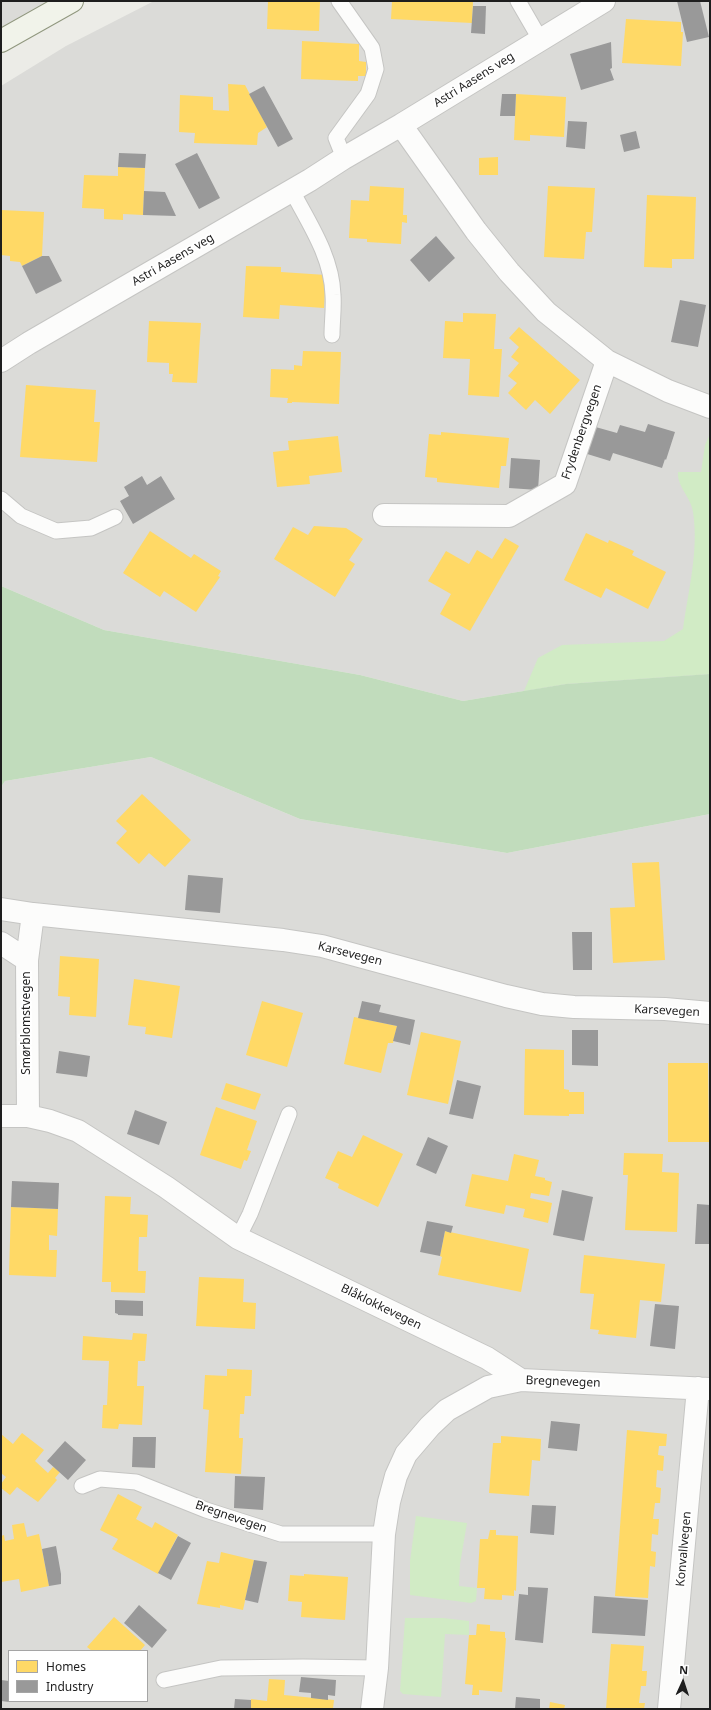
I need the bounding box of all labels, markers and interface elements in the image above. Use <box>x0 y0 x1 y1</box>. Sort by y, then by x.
street label: Astri Aasens veg <box>431 49 517 111</box>
street label: Astri Aasens veg <box>129 231 217 289</box>
street label: Frydenbergvegen <box>559 383 605 481</box>
street label: Karsevegen <box>316 939 384 969</box>
street label: Smørblomstvegen <box>20 971 34 1075</box>
street label: Karsevegen <box>634 1002 700 1020</box>
street label: Blåklokkevegen <box>338 1281 424 1333</box>
street label: Bregnevegen <box>525 1373 601 1391</box>
street label: Bregnevegen <box>193 1498 269 1536</box>
street label: Konvallvegen <box>674 1511 694 1587</box>
legend <box>8 1650 148 1702</box>
text: Homes <box>46 1658 86 1675</box>
north arrow <box>663 1662 703 1702</box>
text: N <box>679 1662 689 1677</box>
text: Industry <box>46 1678 93 1695</box>

